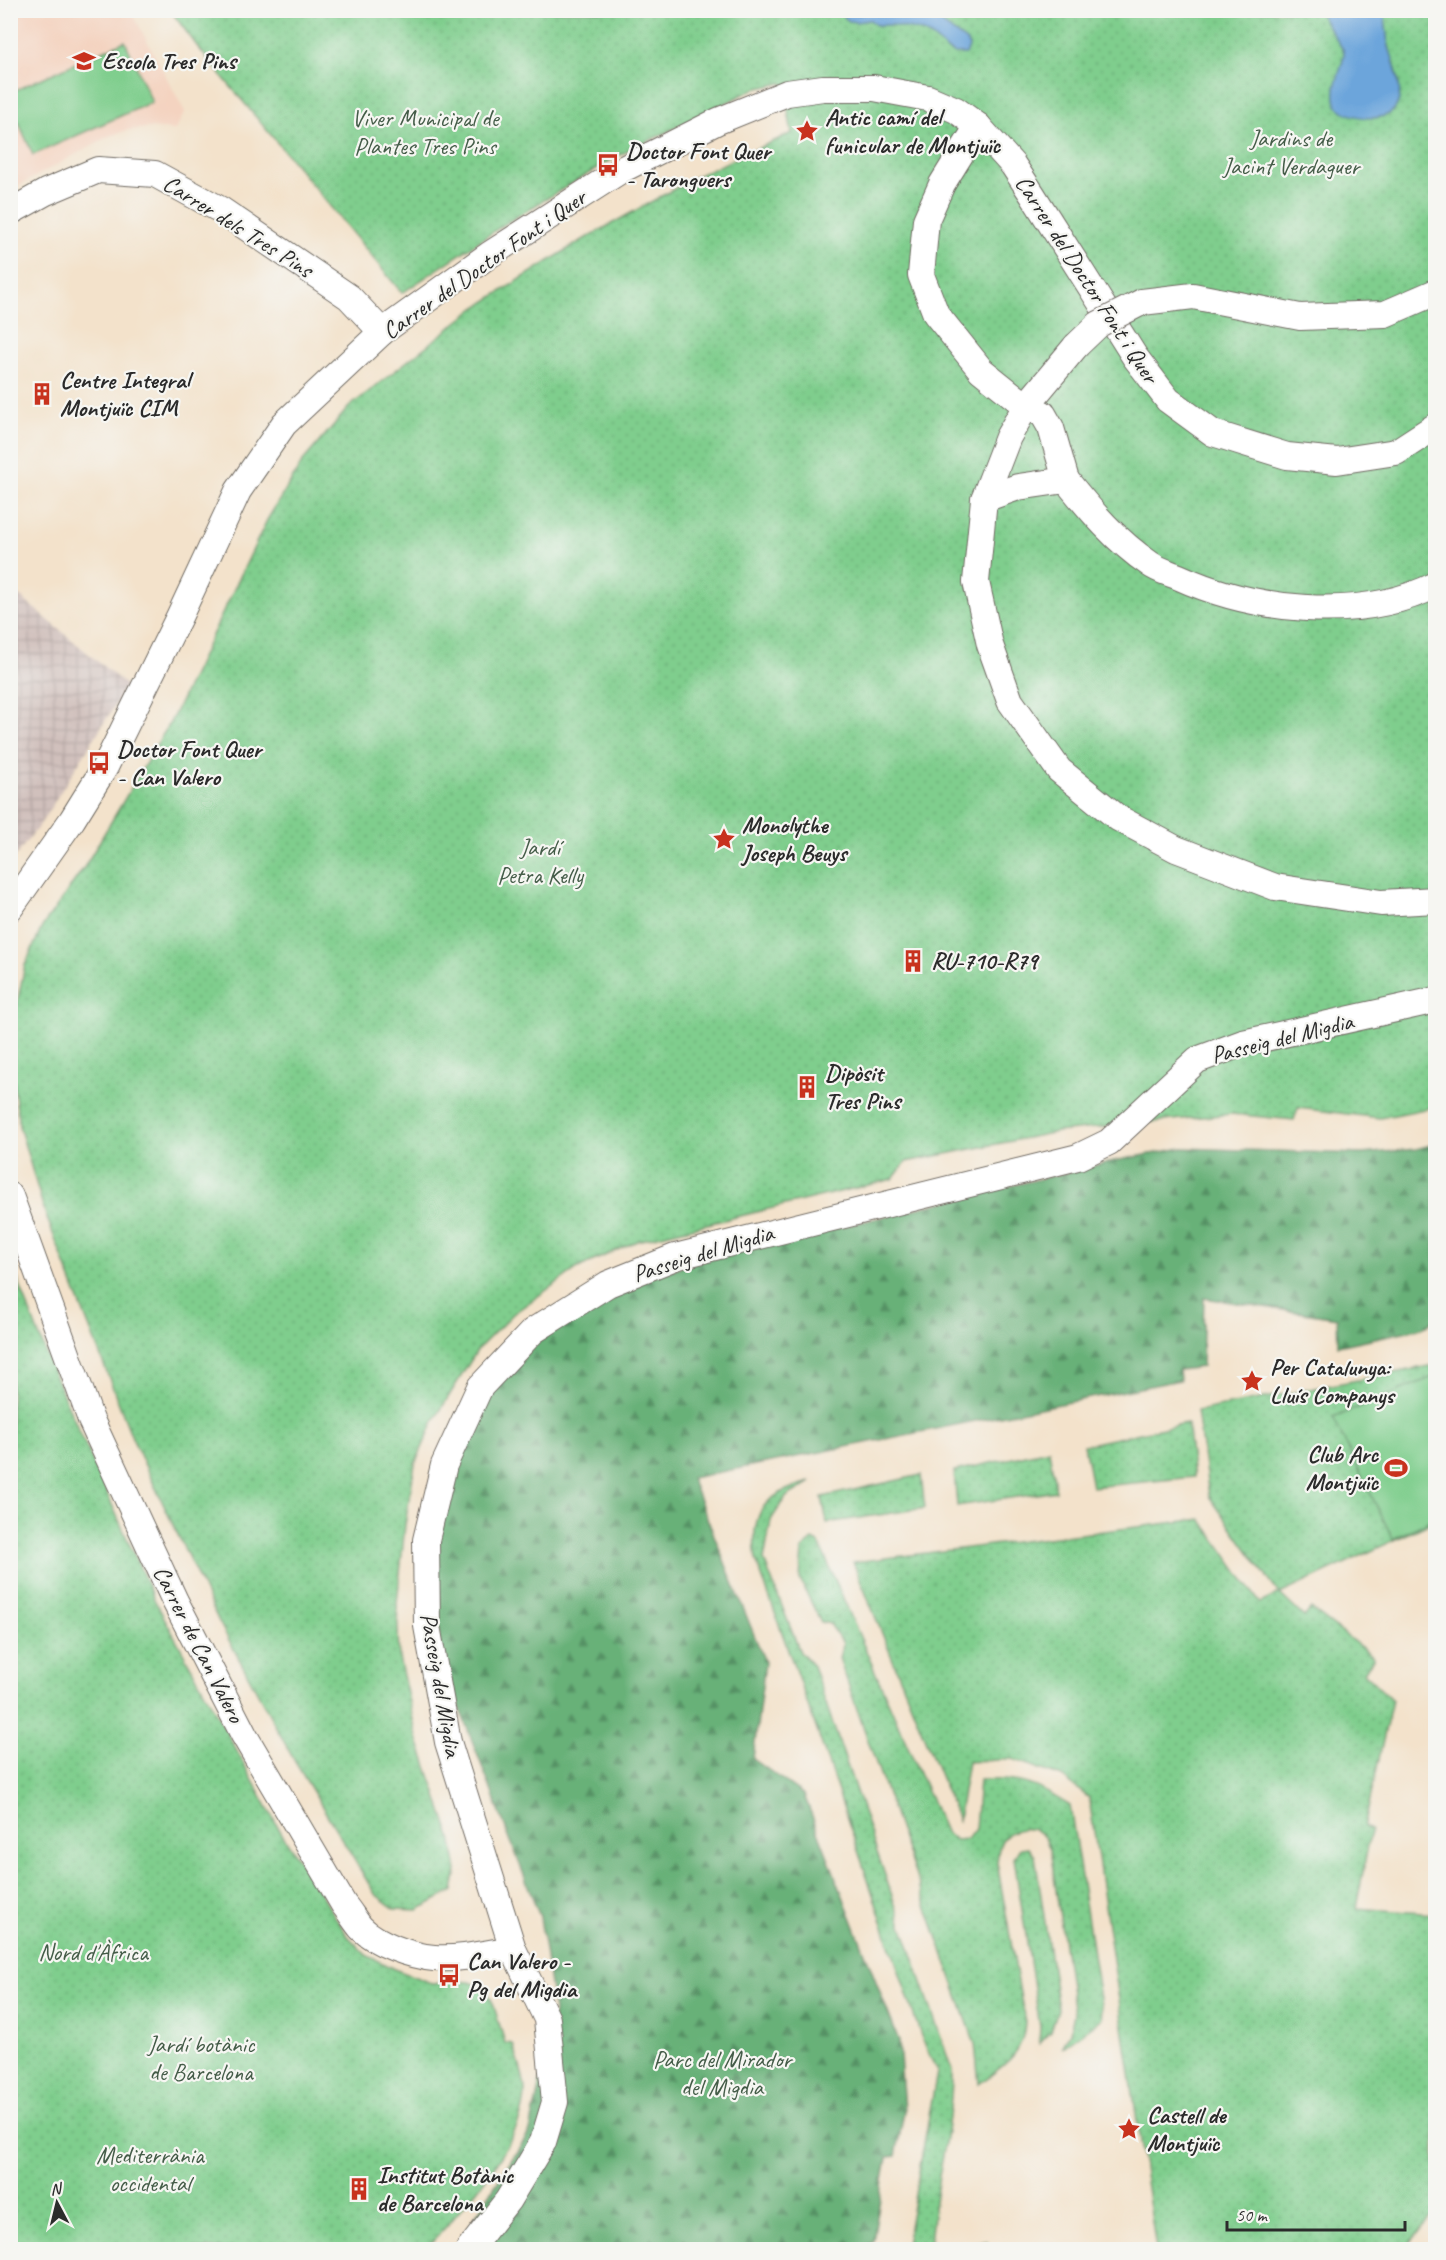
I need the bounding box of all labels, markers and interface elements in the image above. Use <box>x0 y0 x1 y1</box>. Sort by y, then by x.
place label: Escola Tres Pins <box>102 46 238 76</box>
school or university icon: Escola Tres Pins <box>71 48 97 74</box>
place label: Antic camí del funicular de Montjuïc <box>825 102 1001 160</box>
park label: Viver Municipal de Plantes Tres Pins <box>351 103 501 161</box>
place icon: Antic camí del funicular de Montjuïc <box>794 118 820 144</box>
park label: Jardins de Jacint Verdaguer <box>1222 123 1362 181</box>
place label: Doctor Font Quer - Taronguers <box>626 136 772 194</box>
bus stop icon: Doctor Font Quer - Taronguers <box>595 152 621 178</box>
street label: Carrer dels Tres Pins <box>158 168 321 285</box>
street label: Carrer del Doctor Font i Quer <box>1009 169 1167 390</box>
street label: Carrer del Doctor Font i Quer <box>376 181 594 346</box>
place label: Centre Integral Montjuïc CIM <box>60 365 194 423</box>
building icon: Centre Integral Montjuïc CIM <box>29 381 55 407</box>
place label: Doctor Font Quer - Can Valero <box>117 734 263 792</box>
bus stop icon: Doctor Font Quer - Can Valero <box>86 750 112 776</box>
place label: Monolythe Joseph Beuys <box>740 810 849 868</box>
place icon: Monolythe Joseph Beuys <box>711 826 737 852</box>
park label: Jardí Petra Kelly <box>497 832 585 890</box>
place label: RU-710-R79 <box>931 946 1040 976</box>
building icon: RU-710-R79 <box>900 948 926 974</box>
street label: Passeig del Migdia <box>1208 1005 1358 1070</box>
place label: Dipòsit Tres Pins <box>825 1058 903 1116</box>
building icon: Dipòsit Tres Pins <box>794 1074 820 1100</box>
street label: Passeig del Migdia <box>629 1217 778 1289</box>
place label: Per Catalunya: Lluís Companys <box>1270 1352 1396 1410</box>
place icon: Per Catalunya: Lluís Companys <box>1239 1368 1265 1394</box>
place label: Club Arc Montjuïc <box>1306 1439 1379 1497</box>
sports icon: Club Arc Montjuïc <box>1383 1455 1409 1481</box>
street label: Carrer de Can Valero <box>147 1560 252 1729</box>
street label: Passeig del Migdia <box>414 1611 469 1761</box>
park label: Nord d'Àfrica <box>38 1937 149 1967</box>
place label: Can Valero - Pg del Migdia <box>467 1946 579 2004</box>
bus stop icon: Can Valero - Pg del Migdia <box>436 1962 462 1988</box>
park label: Jardí botànic de Barcelona <box>146 2029 256 2087</box>
park label: Parc del Mirador del Migdia <box>653 2044 793 2102</box>
place label: Castell de Montjuïc <box>1147 2100 1228 2158</box>
place icon: Castell de Montjuïc <box>1116 2116 1142 2142</box>
park label: Mediterrània occidental <box>96 2140 205 2198</box>
place label: Institut Botànic de Barcelona <box>377 2160 515 2218</box>
north arrow <box>27 2173 87 2233</box>
building icon: Institut Botànic de Barcelona <box>346 2176 372 2202</box>
text: N <box>49 2178 64 2200</box>
scale bar <box>1227 2194 1406 2232</box>
text: 50 m <box>1236 2204 1269 2226</box>

